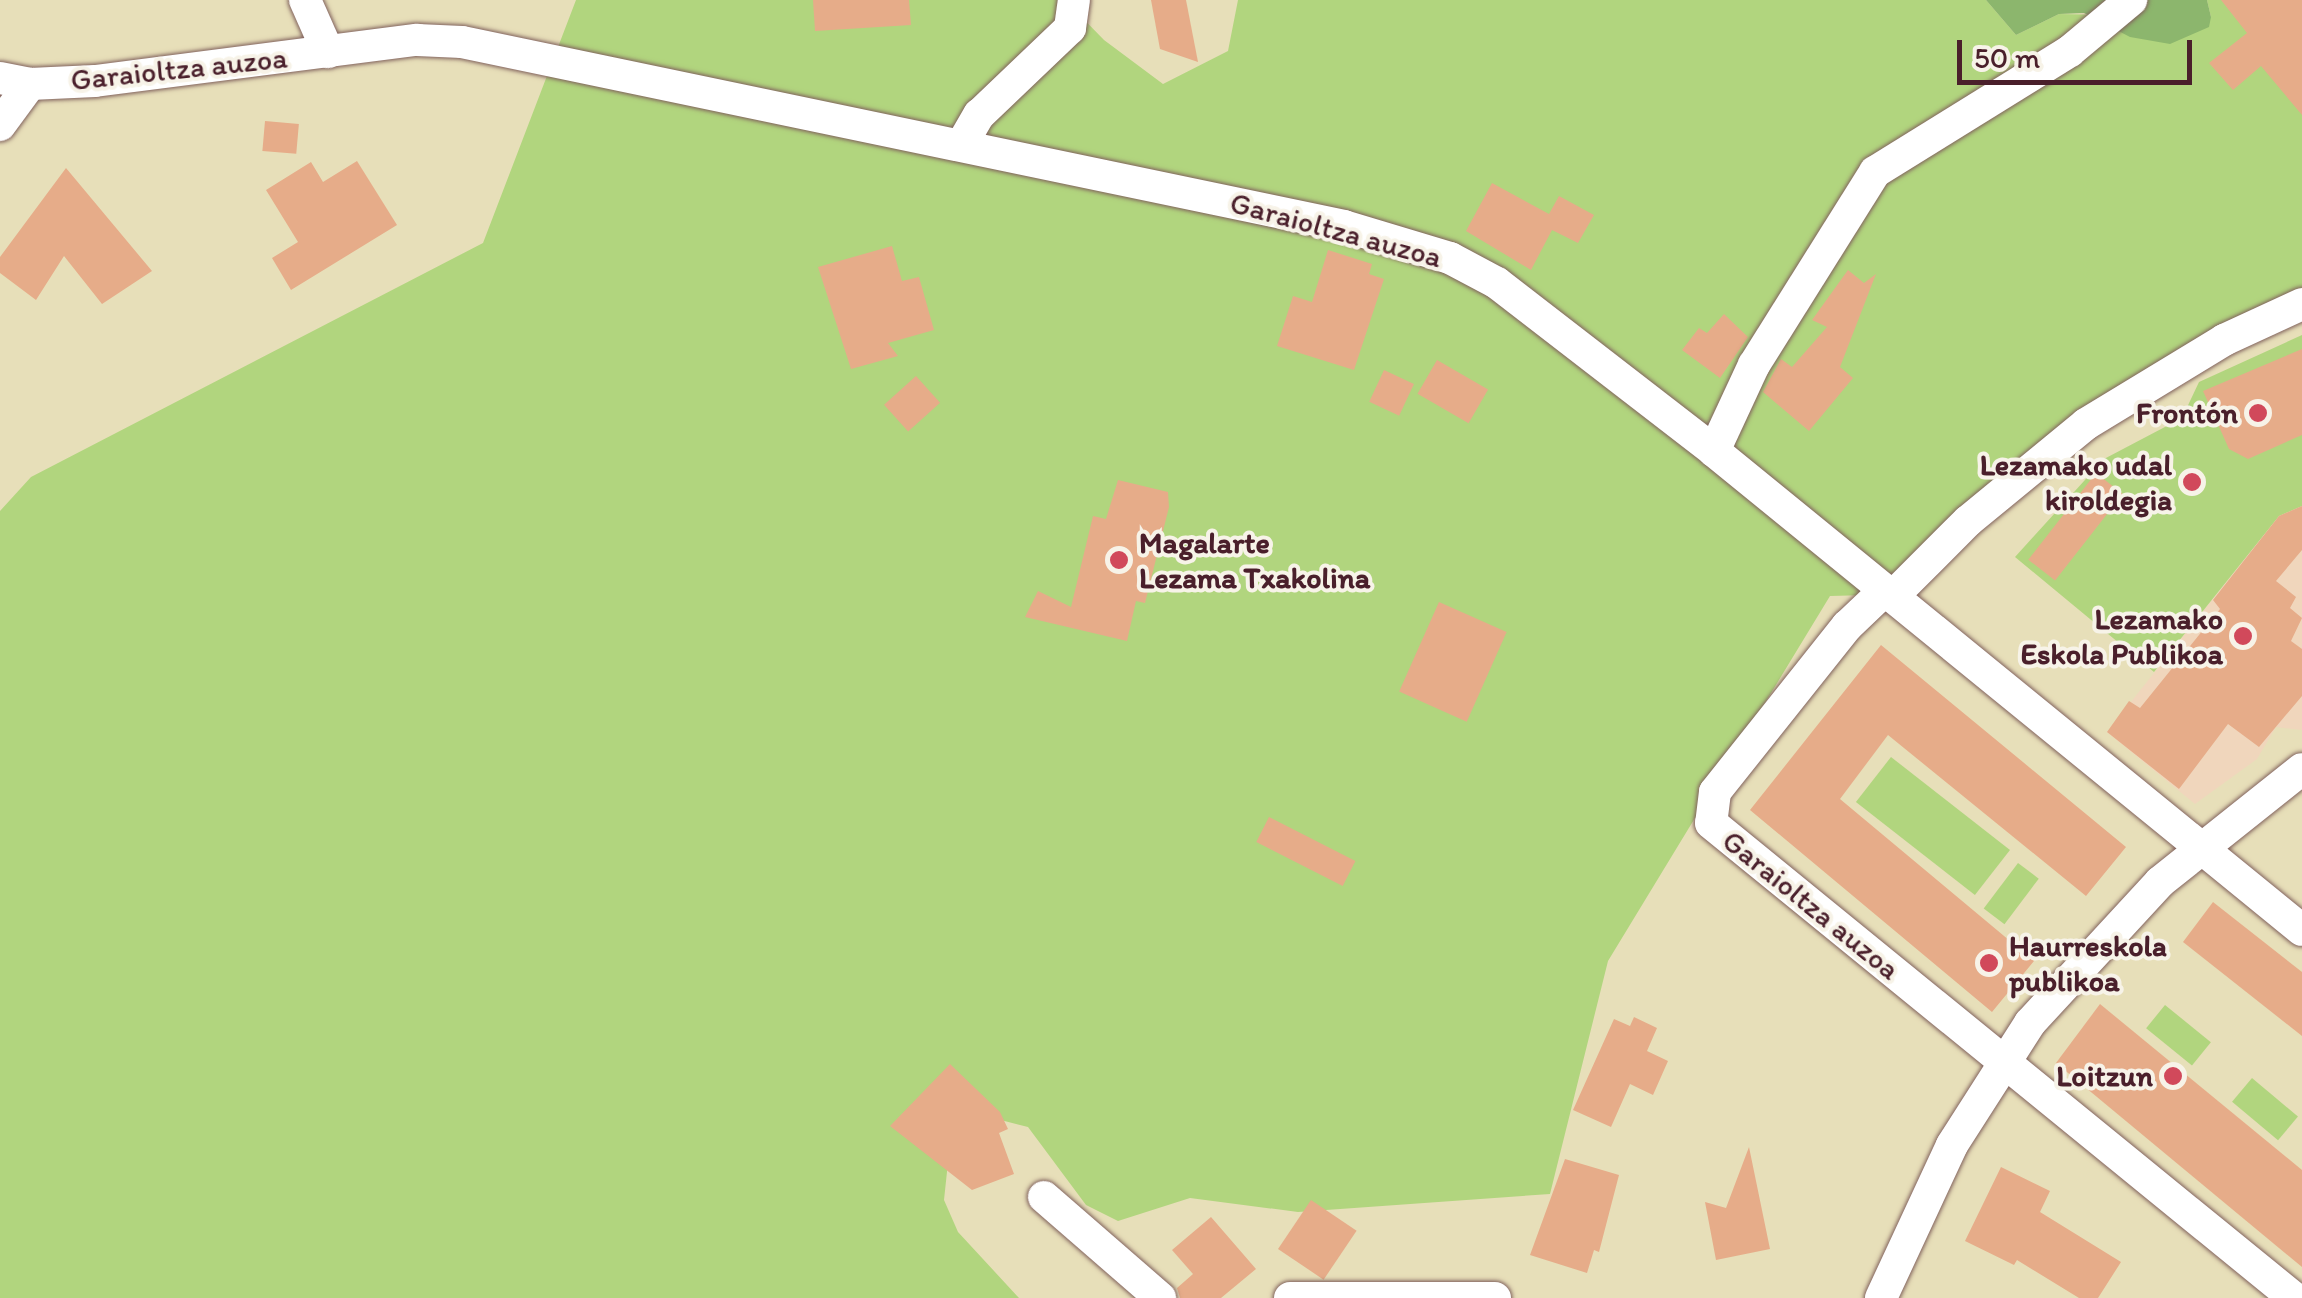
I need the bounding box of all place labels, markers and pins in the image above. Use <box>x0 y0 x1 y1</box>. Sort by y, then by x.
place label: Frontón <box>2136 395 2238 431</box>
marker: Frontón <box>2247 402 2269 424</box>
place label: Lezamako udal kiroldegia <box>1980 447 2172 518</box>
marker: Lezamako udal kiroldegia <box>2181 471 2203 493</box>
place label: Magalarte Lezama Txakolina <box>1139 525 1367 596</box>
marker: Magalarte Lezama Txakolina <box>1108 549 1130 571</box>
place label: Lezamako Eskola Publikoa <box>2021 601 2223 672</box>
marker: Lezamako Eskola Publikoa <box>2232 625 2254 647</box>
place label: Haurreskola publikoa <box>2009 928 2167 998</box>
marker: Haurreskola publikoa <box>1978 952 2000 974</box>
place label: Loitzun <box>2056 1058 2153 1094</box>
marker: Loitzun <box>2162 1065 2184 1087</box>

